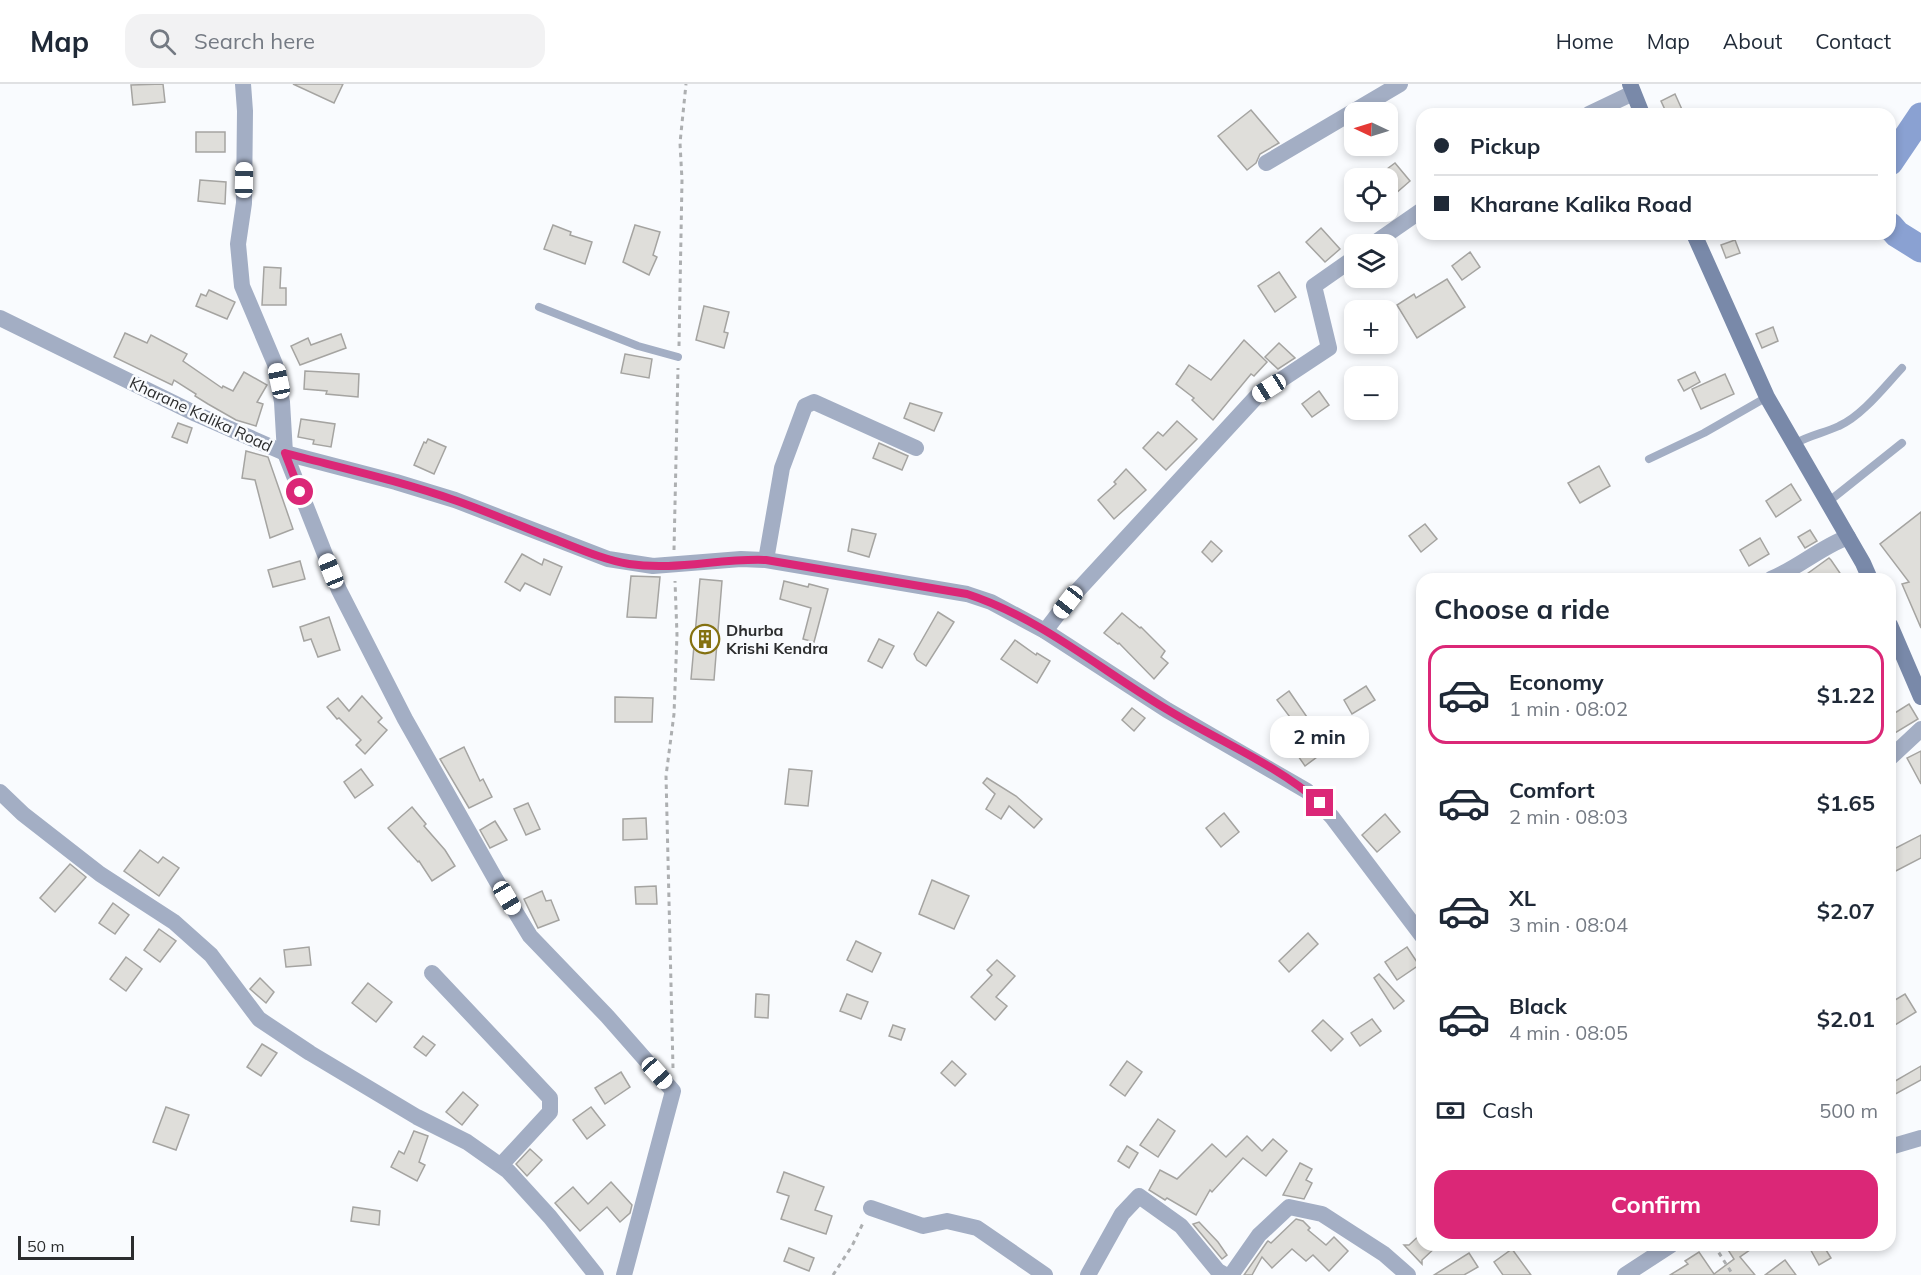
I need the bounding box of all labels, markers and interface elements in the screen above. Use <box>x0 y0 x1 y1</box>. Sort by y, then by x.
search box <box>125 14 545 68</box>
text: Map <box>30 24 89 59</box>
icon: search <box>146 25 179 58</box>
text: Search here <box>194 27 315 55</box>
text: Home <box>1556 28 1614 54</box>
text: Map <box>1647 28 1690 54</box>
text: About <box>1723 28 1782 54</box>
text: Contact <box>1815 28 1891 54</box>
north arrow <box>1344 102 1398 156</box>
map controls <box>1344 102 1398 420</box>
text: Pickup <box>1470 132 1540 160</box>
car <box>235 162 253 198</box>
button: locate <box>1344 168 1398 222</box>
text: Kharane Kalika Road <box>1470 190 1692 218</box>
button: layers <box>1344 234 1398 288</box>
button: + <box>1344 300 1398 354</box>
car <box>266 362 292 400</box>
button: − <box>1344 366 1398 420</box>
car <box>1249 371 1289 405</box>
street label: Kharane Kalika Road <box>126 372 276 456</box>
route start <box>286 478 313 505</box>
car <box>316 551 346 591</box>
car <box>1050 582 1086 622</box>
text: Choose a ride <box>1434 592 1610 626</box>
place label: Dhurba Krishi Kendra <box>726 620 828 658</box>
building icon: Dhurba Krishi Kendra <box>689 623 721 655</box>
icon: car <box>1437 668 1491 722</box>
text: Economy <box>1509 668 1604 696</box>
text: $1.22 <box>1817 681 1875 709</box>
text: 1 min · 08:02 <box>1509 696 1628 721</box>
callout: 2 min <box>1270 716 1370 758</box>
text: 2 min <box>1293 724 1346 749</box>
icon: car <box>1437 776 1491 830</box>
text: Comfort <box>1509 776 1595 804</box>
route end <box>1306 789 1333 816</box>
text: $1.65 <box>1817 789 1875 817</box>
text: 2 min · 08:03 <box>1509 804 1628 829</box>
car <box>490 878 524 918</box>
icon: car <box>1437 884 1491 938</box>
text: XL <box>1509 884 1536 912</box>
text: $2.07 <box>1817 897 1875 925</box>
text: 3 min · 08:04 <box>1509 912 1628 937</box>
icon: car <box>1437 992 1491 1046</box>
text: Black <box>1509 992 1567 1020</box>
text: $2.01 <box>1817 1005 1875 1033</box>
text: 4 min · 08:05 <box>1509 1020 1628 1045</box>
car <box>638 1054 676 1092</box>
icon: cash <box>1434 1094 1467 1127</box>
text: Cash <box>1482 1096 1534 1124</box>
text: 500 m <box>1819 1098 1878 1123</box>
button: Confirm <box>1434 1170 1878 1239</box>
scale bar <box>18 1233 134 1260</box>
text: 50 m <box>27 1236 64 1256</box>

